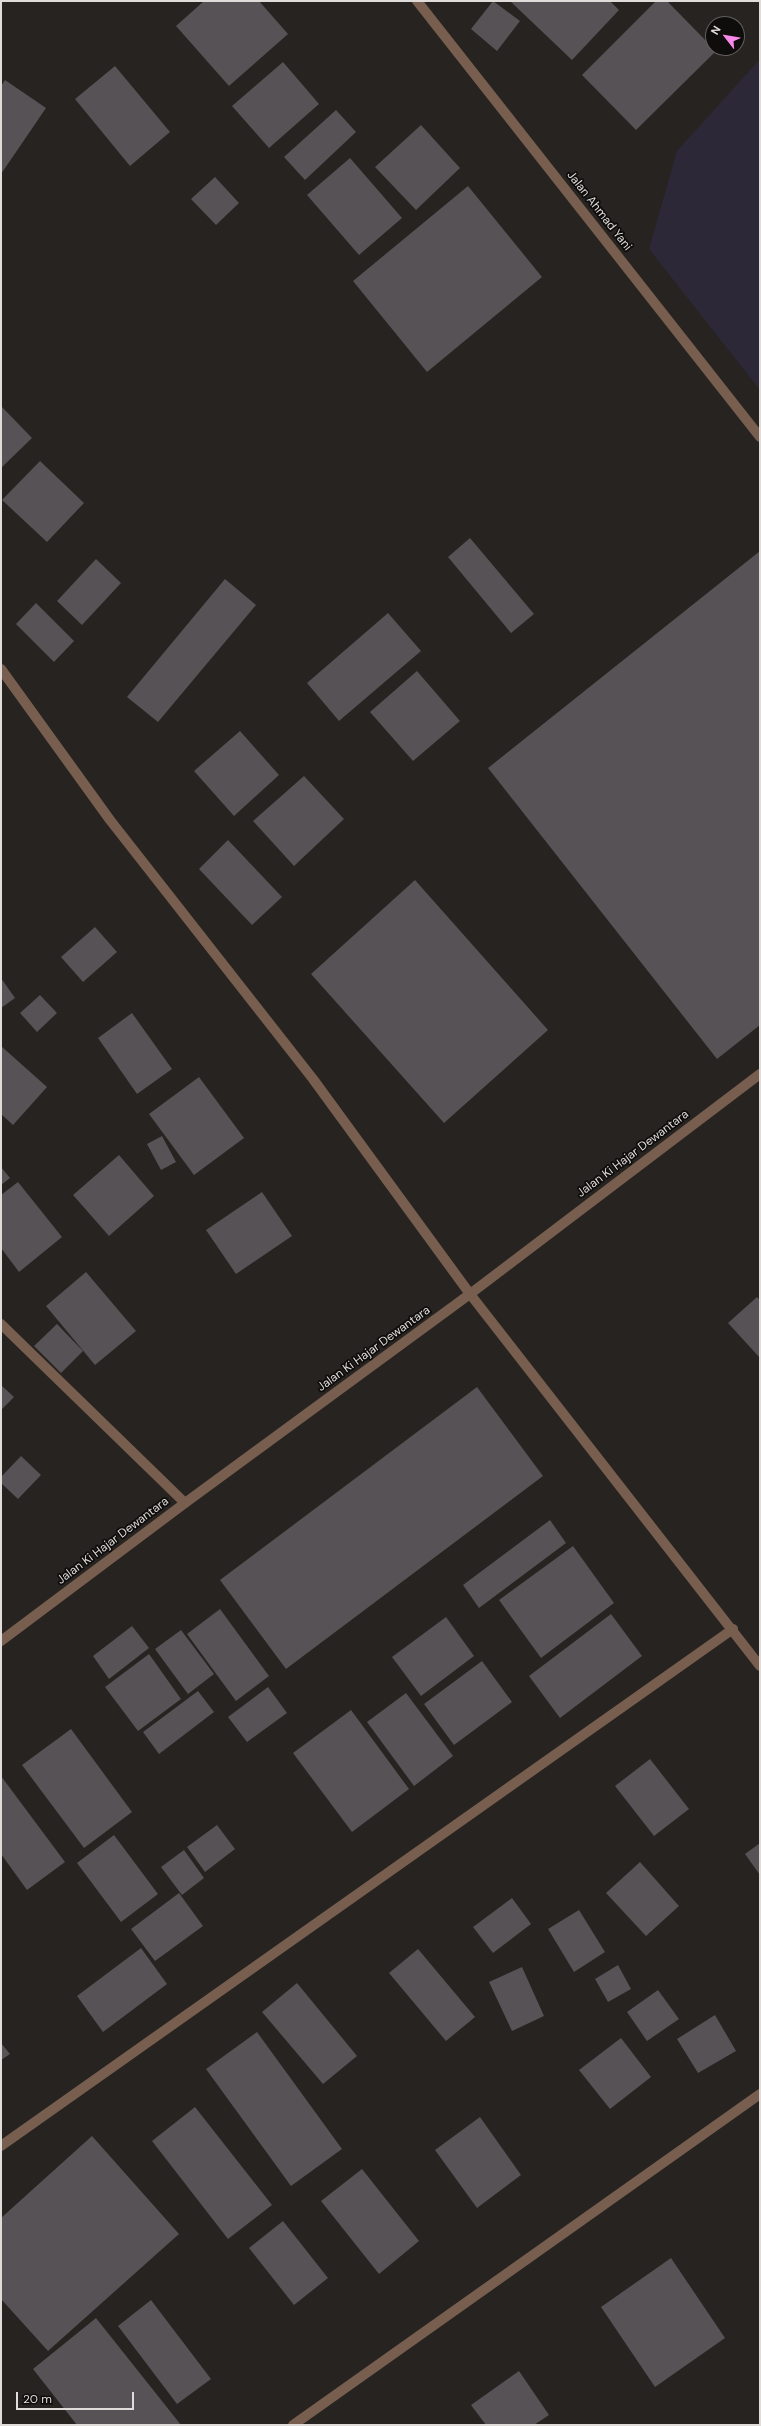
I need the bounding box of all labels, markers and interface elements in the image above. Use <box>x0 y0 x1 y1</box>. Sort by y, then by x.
north arrow <box>705 16 745 56</box>
text: N <box>708 23 724 37</box>
street label: Jalan Ahmad Yani <box>563 168 635 254</box>
street label: Jalan Ki Hajar Dewantara <box>574 1107 692 1201</box>
street label: Jalan Ki Hajar Dewantara <box>315 1303 433 1395</box>
street label: Jalan Ki Hajar Dewantara <box>54 1494 172 1588</box>
scale bar <box>18 2384 136 2410</box>
text: 20 m <box>23 2391 52 2407</box>

